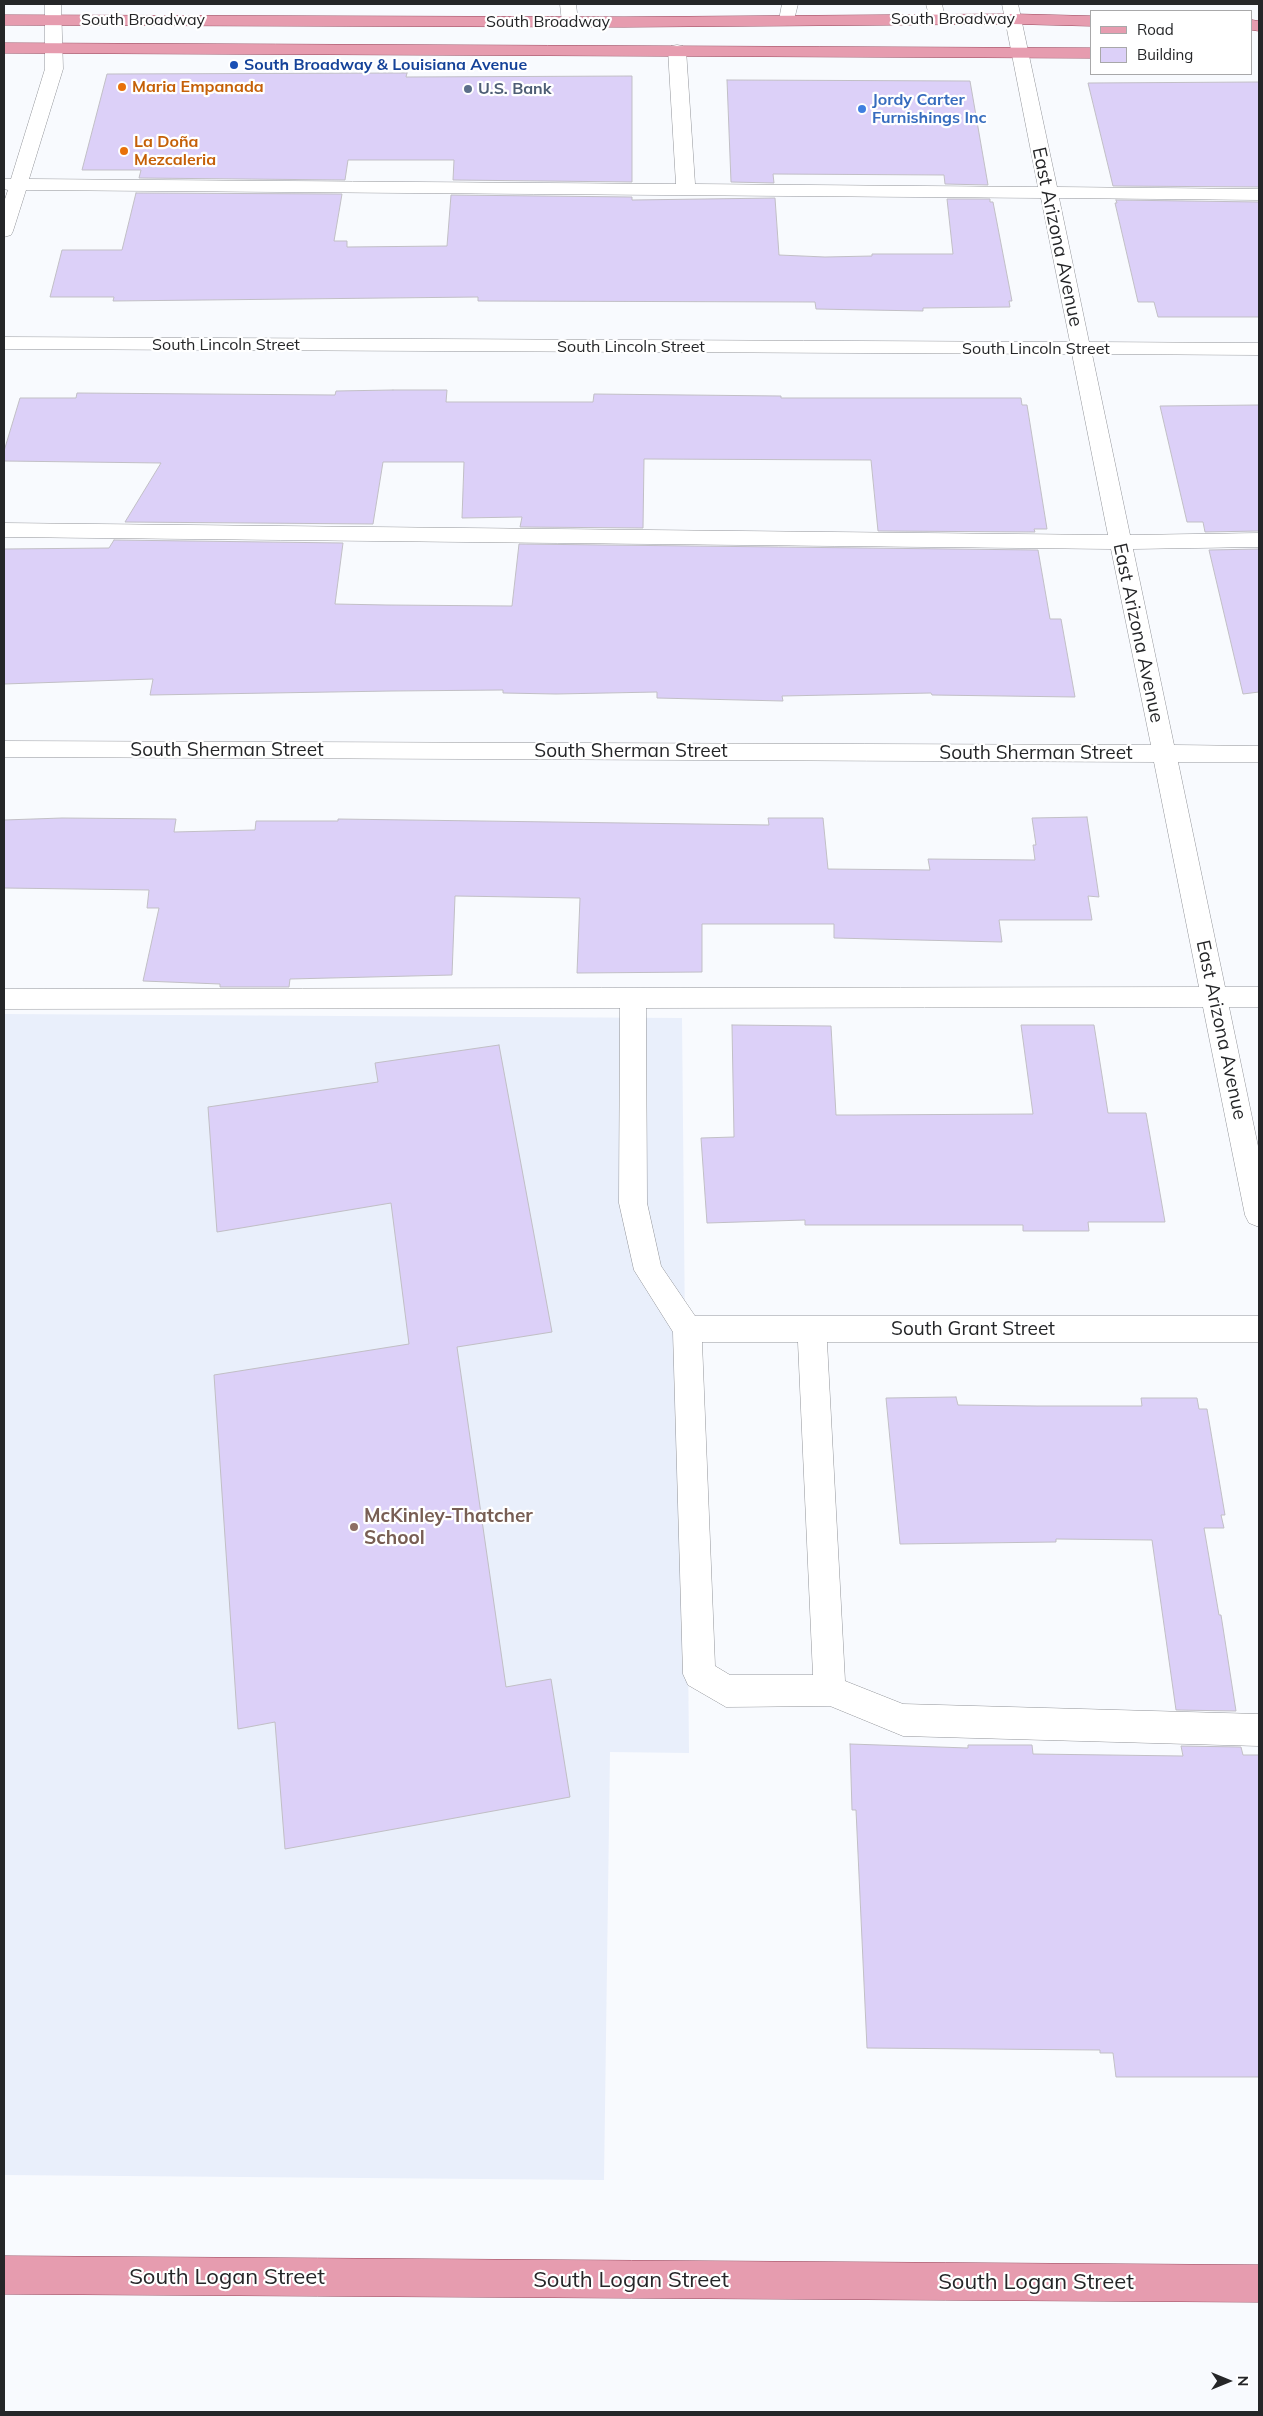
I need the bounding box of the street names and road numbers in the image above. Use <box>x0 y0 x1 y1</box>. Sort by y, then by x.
street label: South Broadway <box>891 9 1015 29</box>
street label: South Broadway <box>81 10 205 30</box>
street label: South Broadway <box>486 12 610 32</box>
street label: East Arizona Avenue <box>1027 145 1087 329</box>
street label: South Lincoln Street <box>152 335 300 355</box>
street label: South Lincoln Street <box>557 337 705 357</box>
street label: South Lincoln Street <box>962 339 1110 359</box>
street label: East Arizona Avenue <box>1108 541 1168 725</box>
street label: South Sherman Street <box>130 739 324 761</box>
street label: South Sherman Street <box>534 740 728 762</box>
street label: South Sherman Street <box>939 742 1133 764</box>
street label: East Arizona Avenue <box>1191 938 1251 1122</box>
street label: South Grant Street <box>891 1318 1055 1340</box>
street label: South Logan Street <box>129 2264 325 2290</box>
street label: South Logan Street <box>533 2267 729 2293</box>
street label: South Logan Street <box>938 2269 1134 2295</box>

